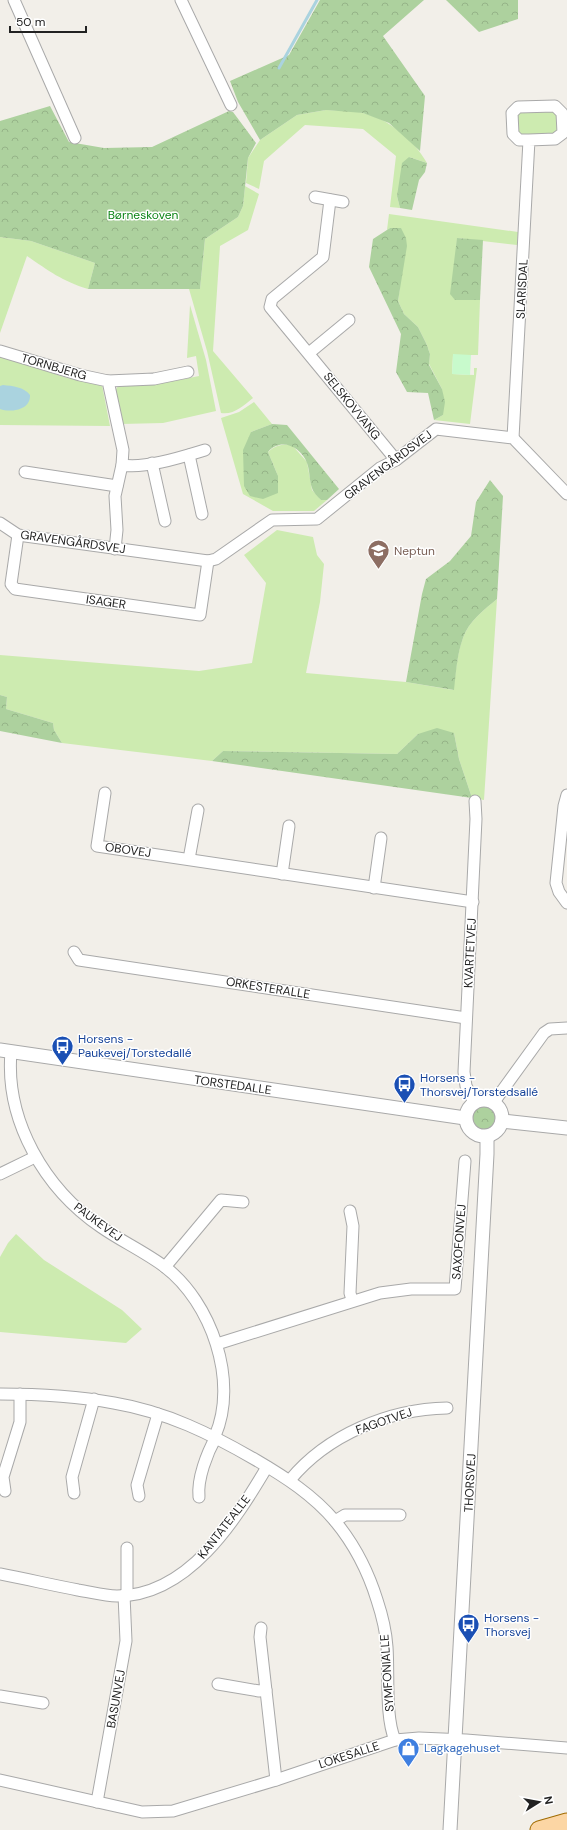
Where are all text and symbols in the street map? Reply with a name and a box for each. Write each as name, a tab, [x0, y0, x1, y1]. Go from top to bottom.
scale bar	[10, 8, 86, 34]
text: 50 m	[16, 14, 45, 30]
park label: Børneskoven	[108, 207, 178, 223]
street label: SLARISDAL	[512, 259, 532, 319]
street label: TORNBJERG	[19, 350, 89, 384]
street label: SELSKOVVANG	[320, 369, 384, 443]
street label: GRAVENGÅRDSVEJ	[341, 427, 435, 503]
street label: GRAVENGÅRDSVEJ	[19, 527, 127, 557]
school or university icon: Neptun	[366, 538, 392, 571]
place label: Neptun	[394, 543, 435, 559]
street label: ISAGER	[85, 591, 127, 613]
street label: OBOVEJ	[104, 839, 152, 861]
street label: KVARTETVEJ	[460, 918, 480, 988]
street label: ORKESTERALLE	[225, 973, 311, 1003]
place label: Horsens - Paukevej/Torstedallé	[78, 1031, 192, 1061]
bus stop icon: Horsens - Paukevej/Torstedallé	[50, 1033, 76, 1066]
place label: Horsens - Thorsvej/Torstedsallé	[420, 1070, 538, 1100]
street label: TORSTEDALLE	[193, 1072, 273, 1098]
bus stop icon: Horsens - Thorsvej/Torstedsallé	[392, 1072, 418, 1105]
street label: PAUKEVEJ	[71, 1199, 125, 1245]
street label: SAXOFONVEJ	[448, 1204, 470, 1280]
street label: FAGOTVEJ	[354, 1404, 414, 1438]
street label: THORSVEJ	[460, 1453, 480, 1513]
street label: KANTATEALLE	[194, 1492, 254, 1562]
place label: Horsens - Thorsvej	[484, 1610, 539, 1640]
bus stop icon: Horsens - Thorsvej	[456, 1612, 482, 1645]
street label: SYMFONIALLE	[376, 1633, 398, 1712]
street label: BASUNVEJ	[103, 1669, 129, 1729]
shop icon: Lagkagehuset	[396, 1735, 422, 1768]
street label: LOKESALLE	[317, 1738, 382, 1772]
place label: Lagkagehuset	[424, 1740, 501, 1756]
north arrow	[519, 1782, 559, 1822]
text: N	[541, 1795, 556, 1805]

